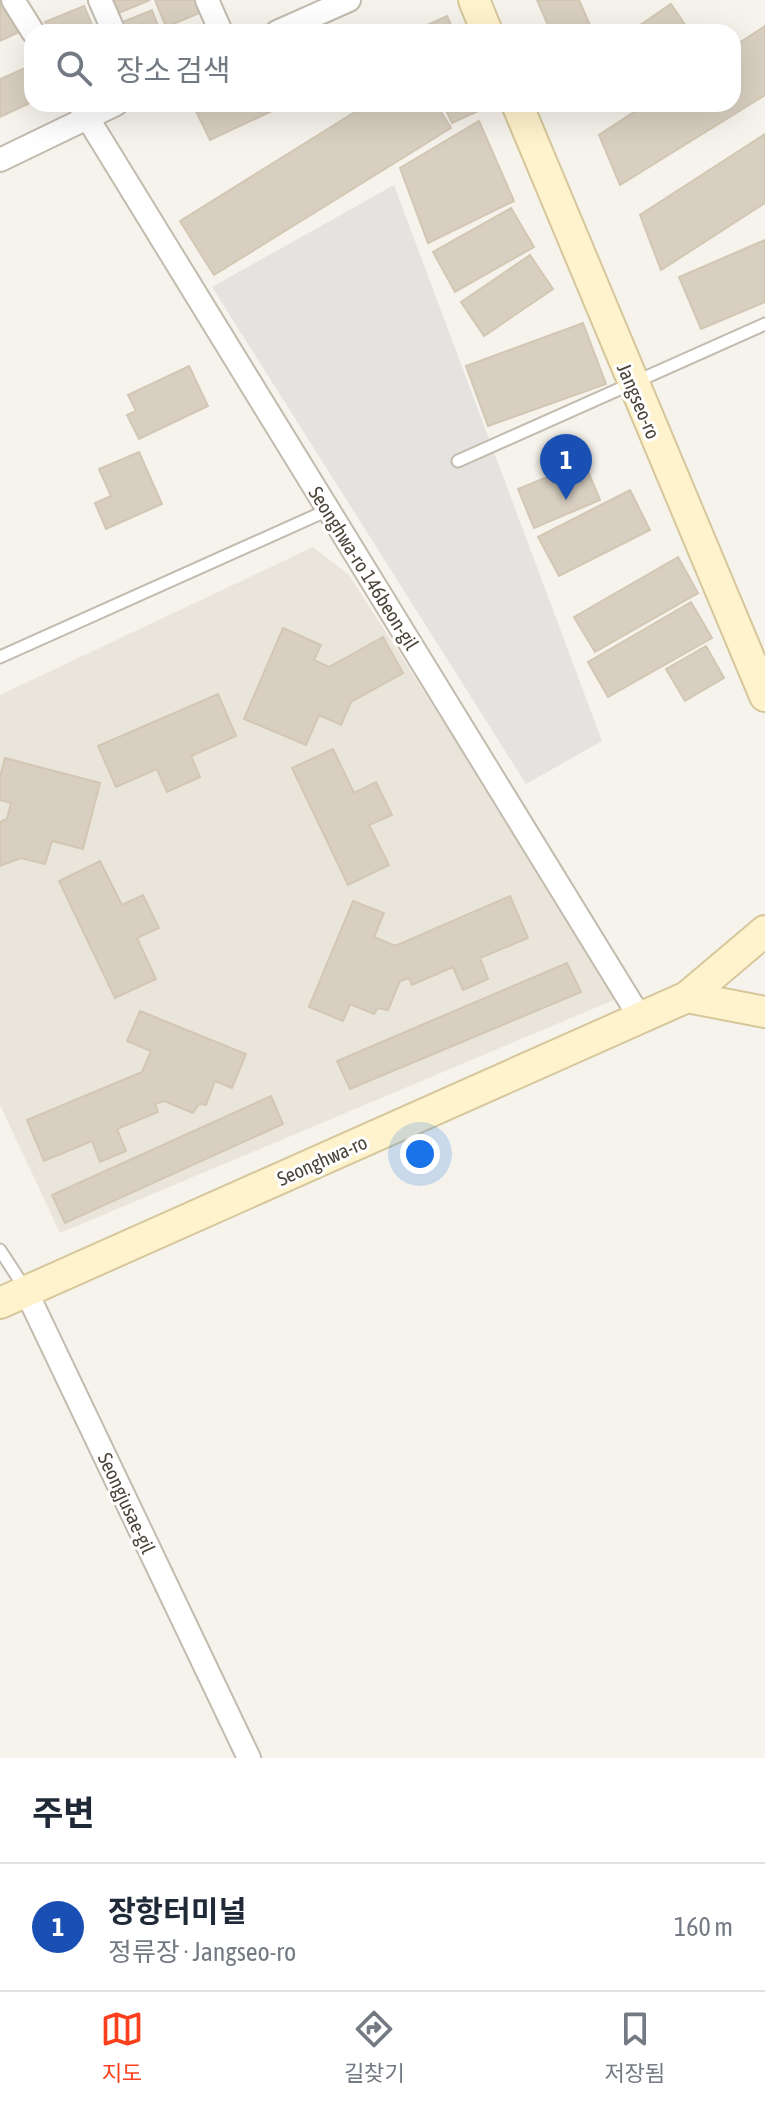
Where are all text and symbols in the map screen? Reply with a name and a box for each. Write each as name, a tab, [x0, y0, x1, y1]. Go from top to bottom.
search box	[24, 24, 741, 112]
icon: search	[52, 46, 96, 90]
text: 장소 검색	[116, 53, 231, 87]
street label: Jangseo-ro	[613, 360, 665, 442]
pin: 1	[540, 434, 592, 500]
street label: Seonghwa-ro 146beon-gil	[304, 482, 424, 654]
street label: Seonghwa-ro	[273, 1130, 371, 1190]
your location	[400, 1134, 440, 1174]
street label: Seongjusae-gil	[94, 1449, 161, 1558]
text: 주변	[32, 1793, 95, 1832]
text: 장항터미널	[108, 1894, 246, 1928]
text: 1	[52, 1912, 64, 1942]
text: 160 m	[674, 1912, 733, 1942]
text: 정류장 · Jangseo-ro	[108, 1937, 296, 1967]
tab: 지도	[100, 2007, 144, 2087]
tab: 길찾기	[344, 2007, 405, 2087]
tab: 저장됨	[604, 2007, 665, 2087]

